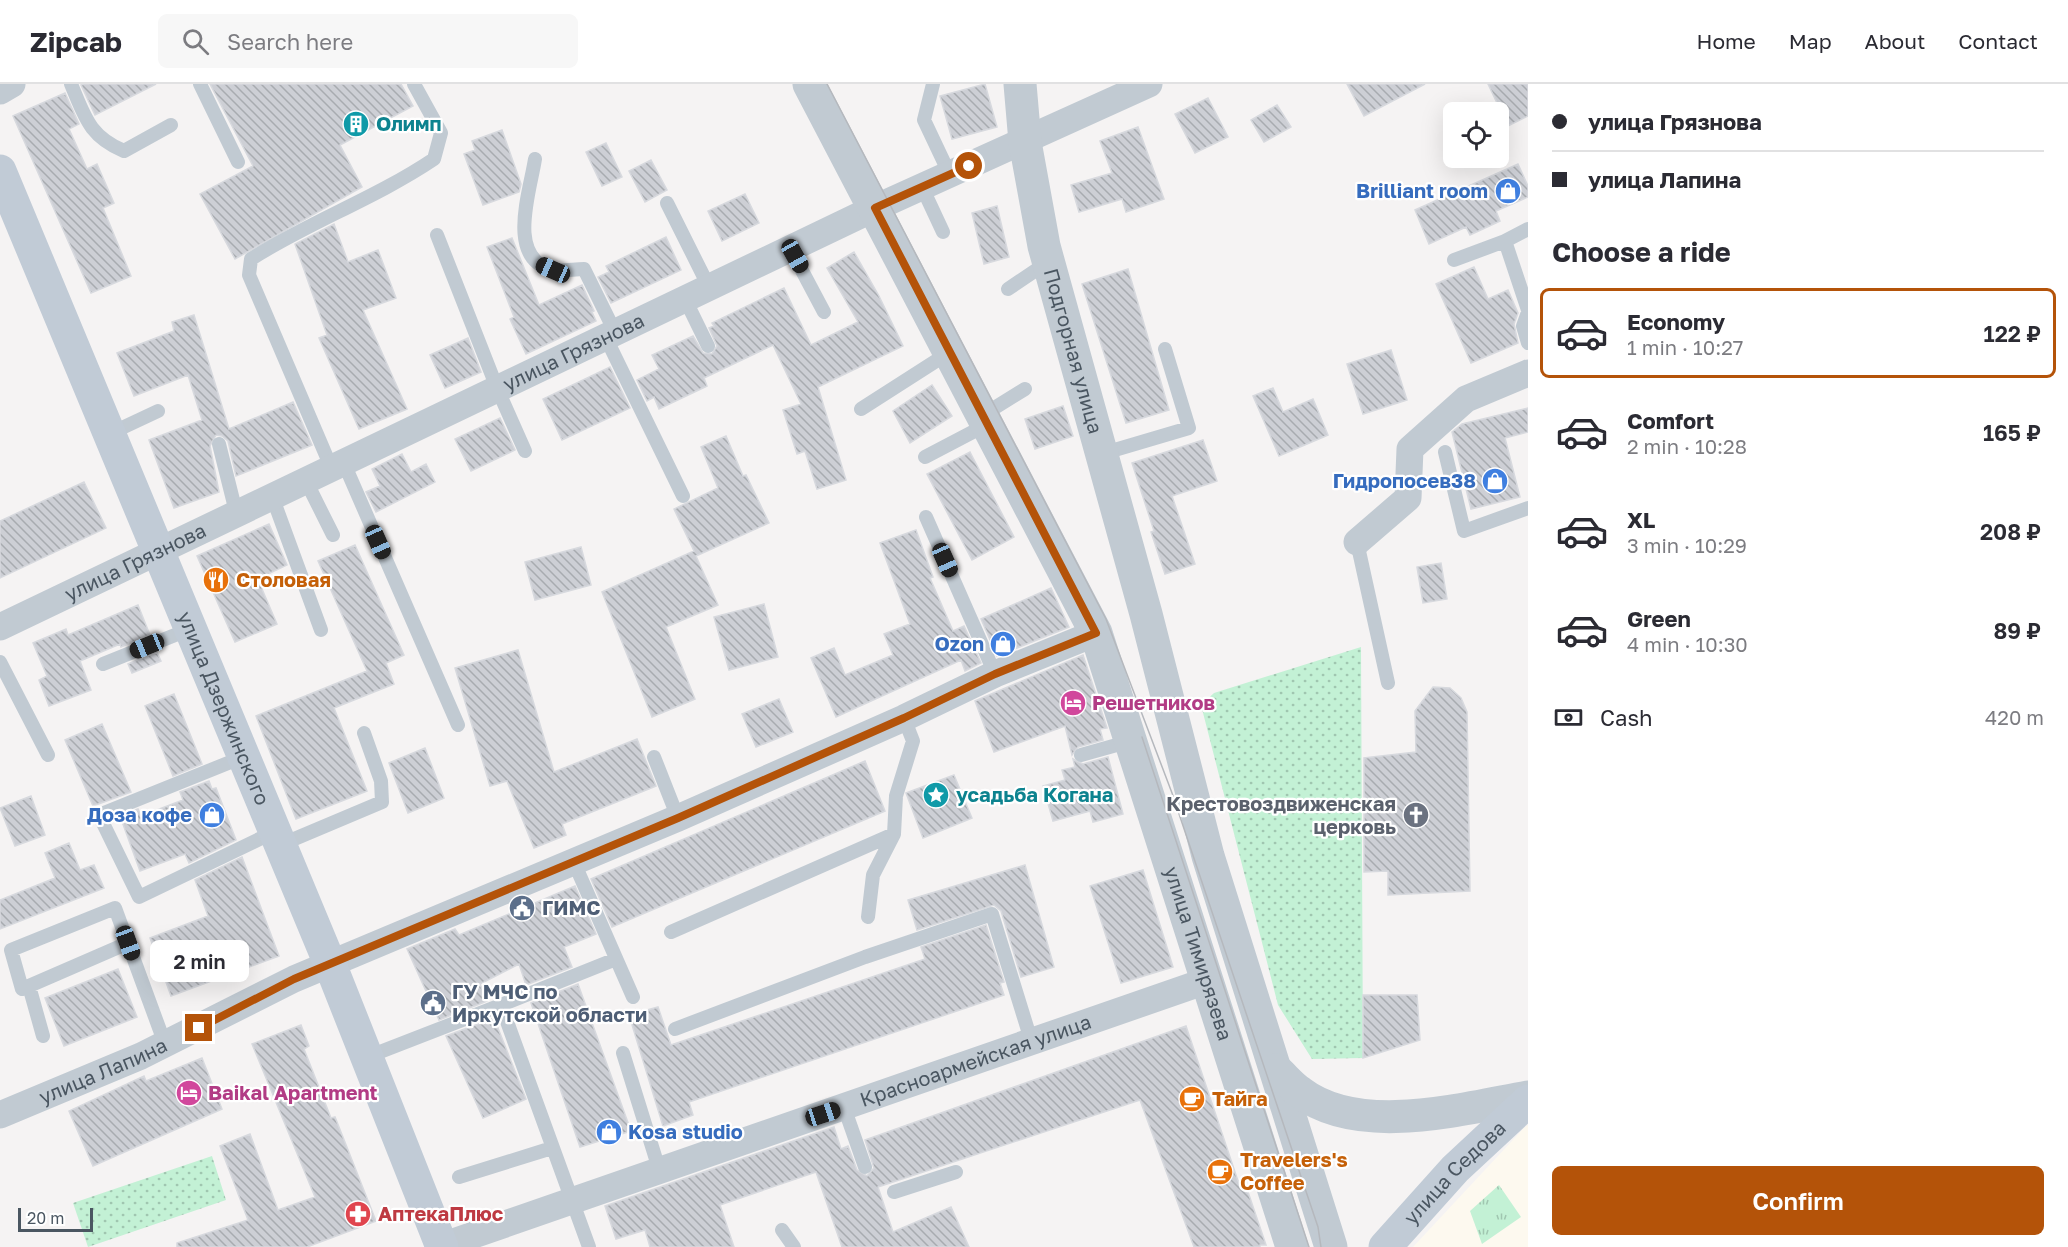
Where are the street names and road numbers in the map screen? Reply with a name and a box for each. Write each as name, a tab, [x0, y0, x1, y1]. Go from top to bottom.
street label: Подгорная улица	[1040, 265, 1108, 436]
street label: улица Грязнова	[499, 307, 648, 395]
street label: улица Грязнова	[60, 517, 209, 605]
street label: улица Дзержинского	[174, 608, 275, 808]
street label: улица Тимирязева	[1160, 863, 1238, 1043]
street label: Красноармейская улица	[857, 1009, 1094, 1111]
street label: улица Лапина	[35, 1032, 171, 1108]
street label: улица Седова	[1398, 1115, 1510, 1229]

